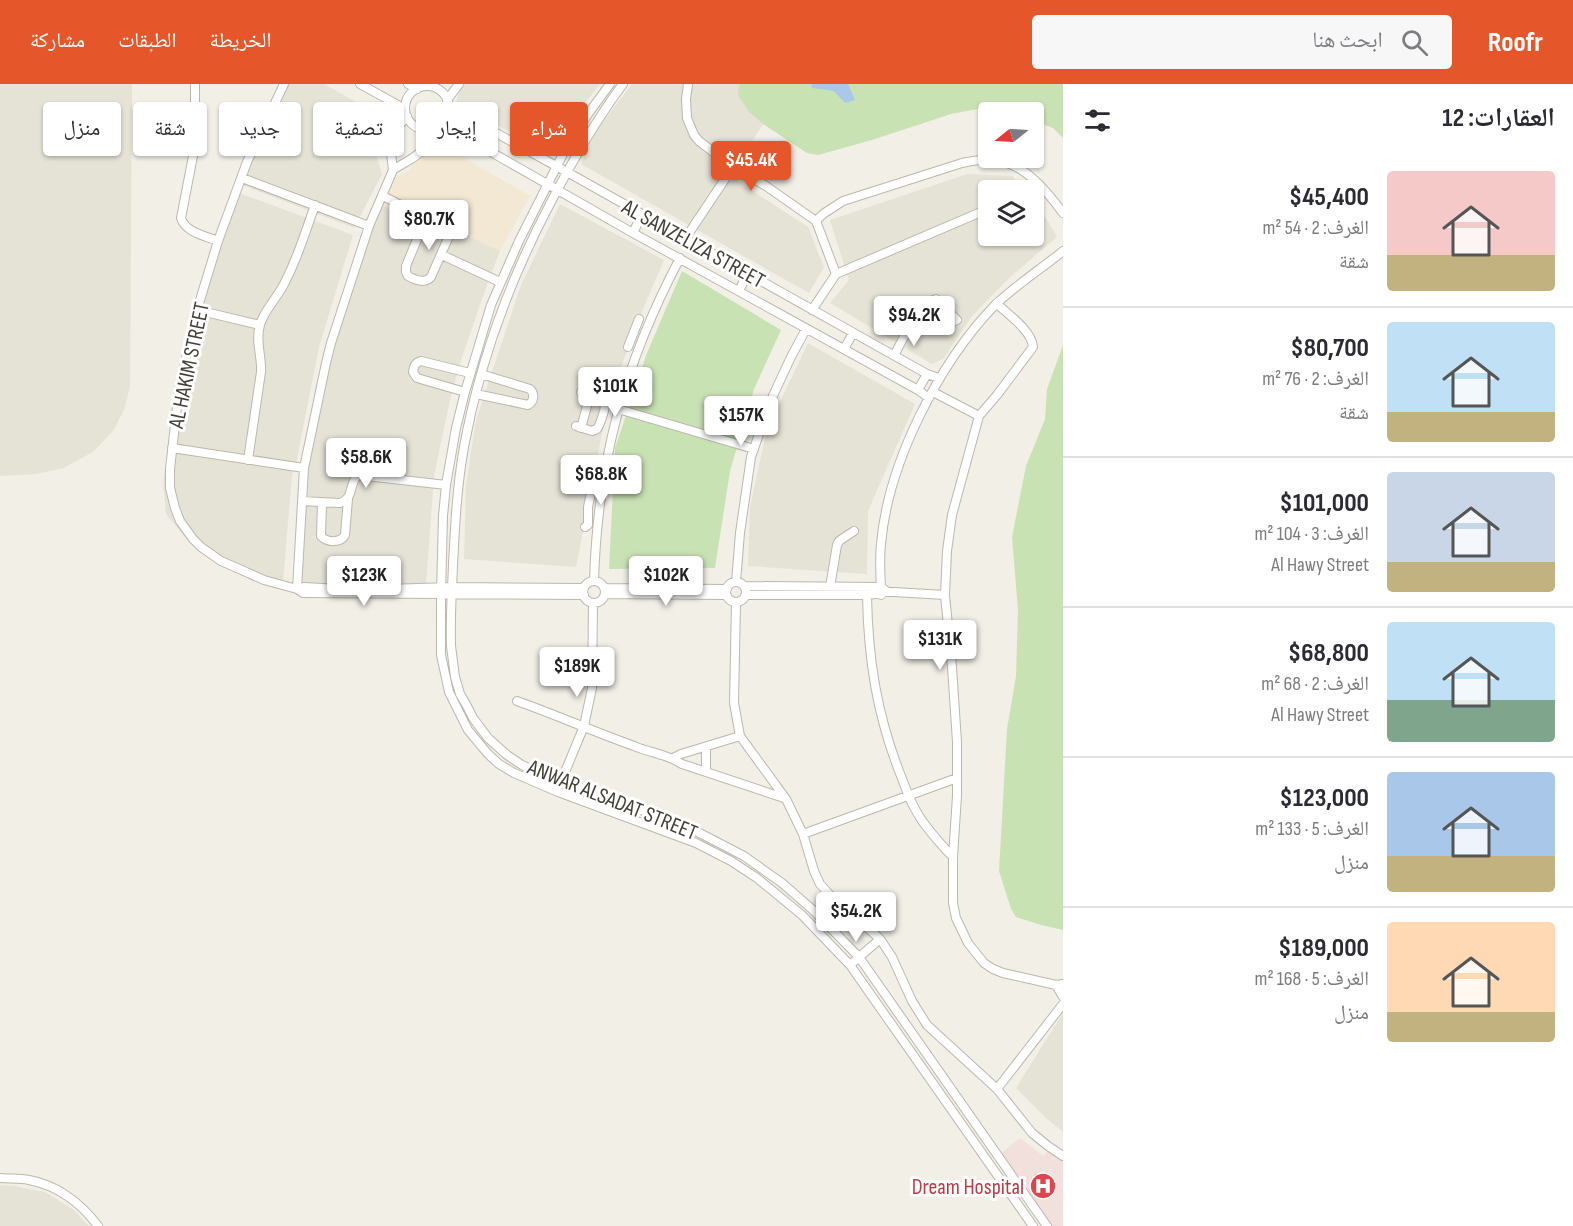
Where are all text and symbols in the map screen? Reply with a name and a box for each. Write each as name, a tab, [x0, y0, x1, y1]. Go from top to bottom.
search box	[1032, 15, 1452, 69]
icon: search	[1398, 26, 1431, 59]
text: Roofr	[1488, 26, 1543, 59]
text: ابحث هنا	[1312, 27, 1383, 54]
text: مشاركة	[30, 28, 85, 53]
text: الطبقات	[118, 28, 177, 53]
text: الخريطة	[210, 28, 271, 53]
chip: منزل	[43, 102, 121, 156]
chip: شقة	[133, 102, 207, 156]
chip: جديد	[219, 102, 301, 156]
chip: تصفية	[313, 102, 404, 156]
chip: إيجار	[416, 102, 498, 156]
chip: شراء	[510, 102, 588, 156]
north arrow	[978, 102, 1044, 168]
map controls	[978, 102, 1044, 246]
text: العقارات: 12	[1442, 103, 1555, 134]
icon: filters	[1081, 104, 1114, 137]
pin: $45.4K	[702, 141, 800, 192]
text: $45.4K	[725, 148, 777, 172]
button: layers	[978, 180, 1044, 246]
text: $45,400	[1289, 182, 1369, 213]
street label: AL SANZELIZA STREET	[616, 193, 770, 295]
icon: home	[1435, 195, 1507, 267]
pin: $80.7K	[380, 200, 478, 251]
text: $80.7K	[403, 207, 455, 231]
text: الغرف: 2 · 54 m²	[1262, 216, 1369, 240]
text: شقة	[1339, 250, 1369, 274]
pin: $94.2K	[865, 296, 963, 347]
street label: AL HAKIM STREET	[163, 300, 216, 432]
text: $94.2K	[888, 303, 940, 327]
text: $80,700	[1290, 333, 1369, 364]
icon: home	[1435, 346, 1507, 418]
pin: $101K	[573, 367, 657, 418]
text: الغرف: 2 · 76 m²	[1262, 367, 1369, 391]
text: $101K	[592, 374, 638, 398]
pin: $157K	[699, 396, 783, 447]
text: شقة	[1339, 401, 1369, 425]
text: $157K	[718, 403, 764, 427]
pin: $58.6K	[317, 438, 415, 489]
text: $58.6K	[340, 445, 392, 469]
pin: $68.8K	[552, 455, 650, 506]
text: $68.8K	[575, 462, 627, 486]
text: $101,000	[1279, 488, 1369, 519]
icon: home	[1435, 496, 1507, 568]
text: الغرف: 3 · 104 m²	[1254, 522, 1369, 546]
text: Al Hawy Street	[1271, 553, 1369, 577]
pin: $123K	[322, 556, 406, 607]
pin: $102K	[624, 556, 708, 607]
text: $123K	[341, 563, 387, 587]
text: $102K	[643, 563, 689, 587]
pin: $131K	[898, 620, 982, 671]
text: $131K	[918, 627, 962, 651]
text: $68,800	[1288, 638, 1369, 669]
icon: home	[1435, 646, 1507, 718]
pin: $189K	[535, 647, 619, 698]
text: $189K	[554, 654, 600, 678]
text: الغرف: 2 · 68 m²	[1261, 672, 1369, 696]
text: Al Hawy Street	[1271, 703, 1369, 727]
street label: ANWAR ALSADAT STREET	[523, 754, 701, 847]
text: $123,000	[1279, 783, 1369, 814]
icon: home	[1435, 796, 1507, 868]
text: الغرف: 5 · 133 m²	[1255, 817, 1369, 841]
text: منزل	[1334, 851, 1369, 875]
pin: $54.2K	[807, 892, 905, 943]
text: $54.2K	[830, 899, 882, 923]
text: $189,000	[1278, 933, 1369, 964]
icon: home	[1435, 946, 1507, 1018]
text: الغرف: 5 · 168 m²	[1255, 967, 1369, 991]
text: منزل	[1334, 1001, 1369, 1025]
hospital icon: Dream Hospital	[1028, 1171, 1058, 1201]
place label: Dream Hospital	[912, 1174, 1024, 1201]

